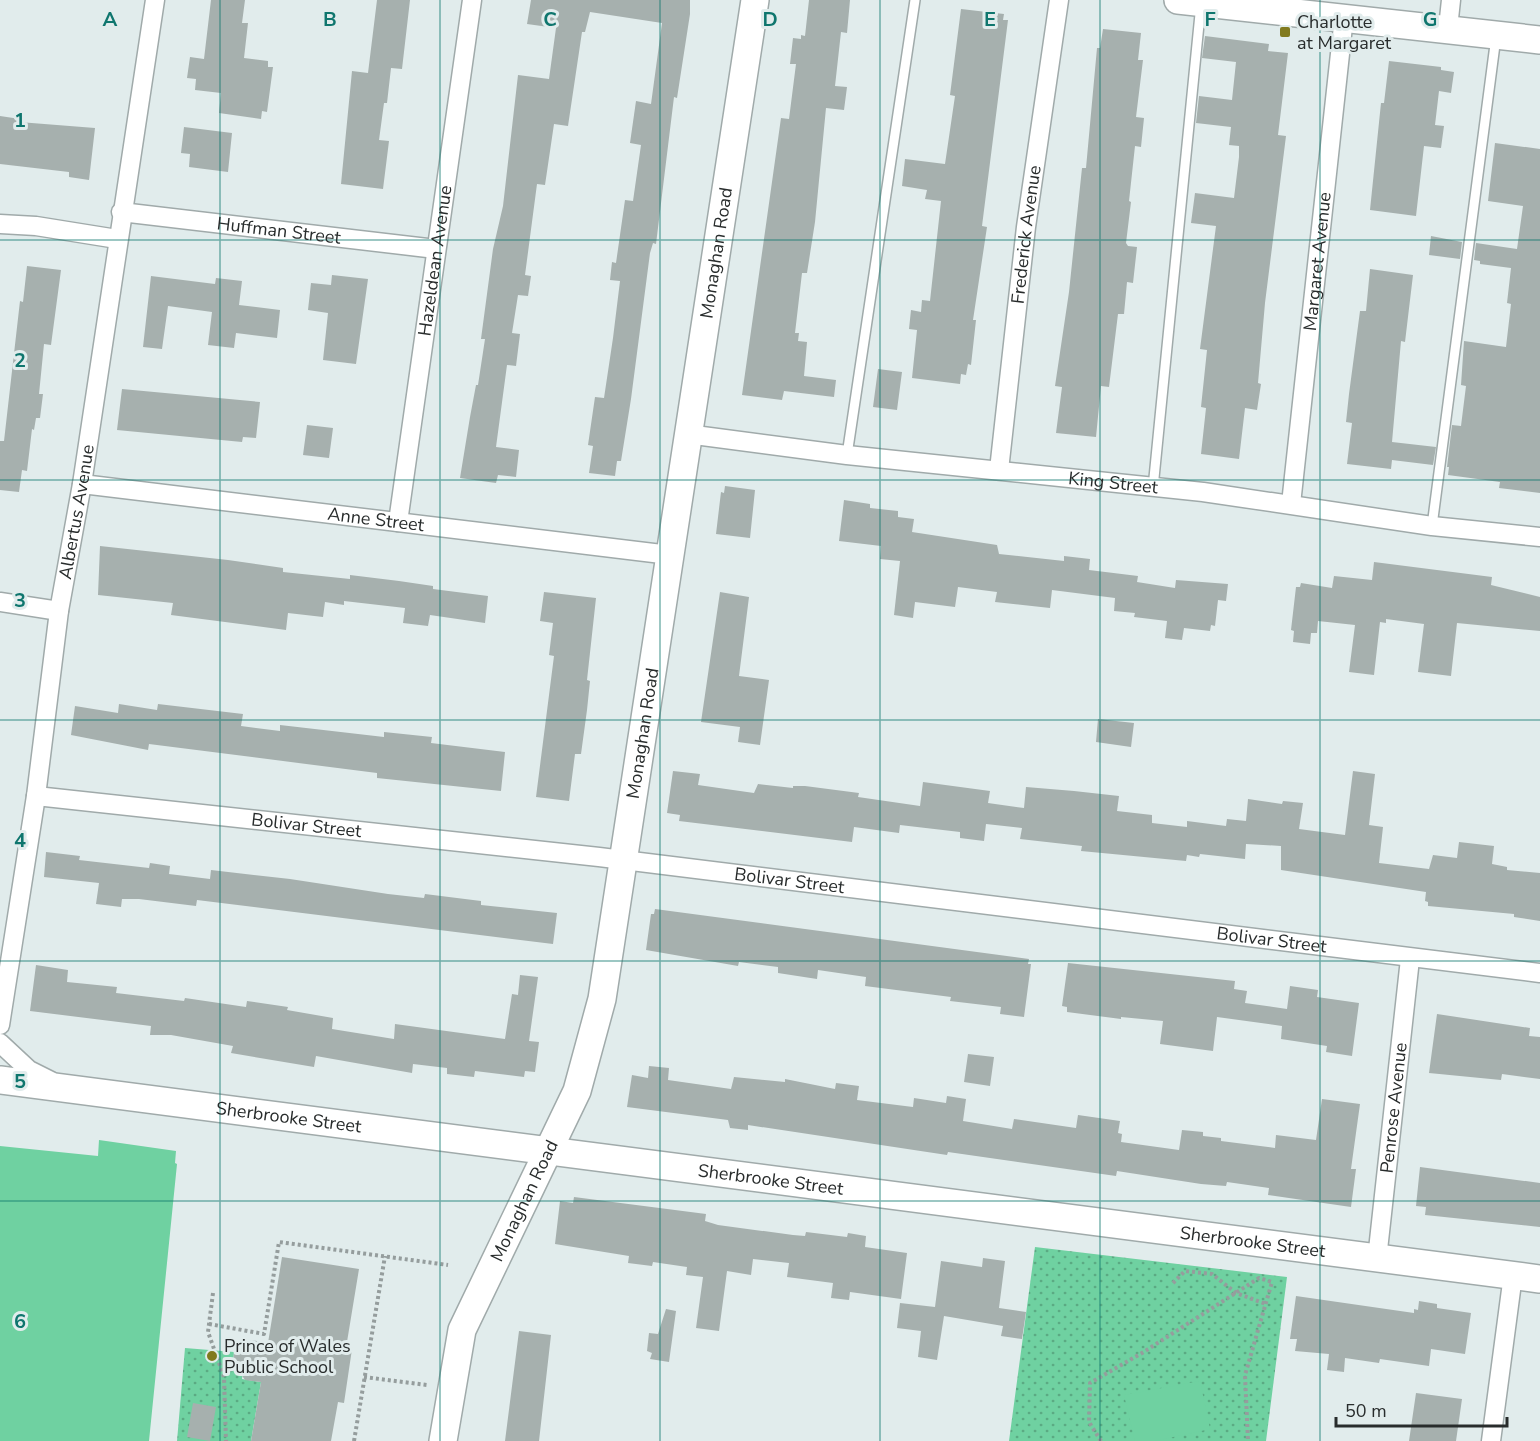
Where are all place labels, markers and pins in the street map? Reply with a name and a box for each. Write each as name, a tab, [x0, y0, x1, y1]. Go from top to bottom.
place label: Charlotte at Margaret	[1297, 10, 1392, 55]
marker: Charlotte at Margaret	[1278, 25, 1292, 39]
place label: Prince of Wales Public School	[224, 1334, 351, 1379]
marker: Prince of Wales Public School	[205, 1349, 219, 1363]

